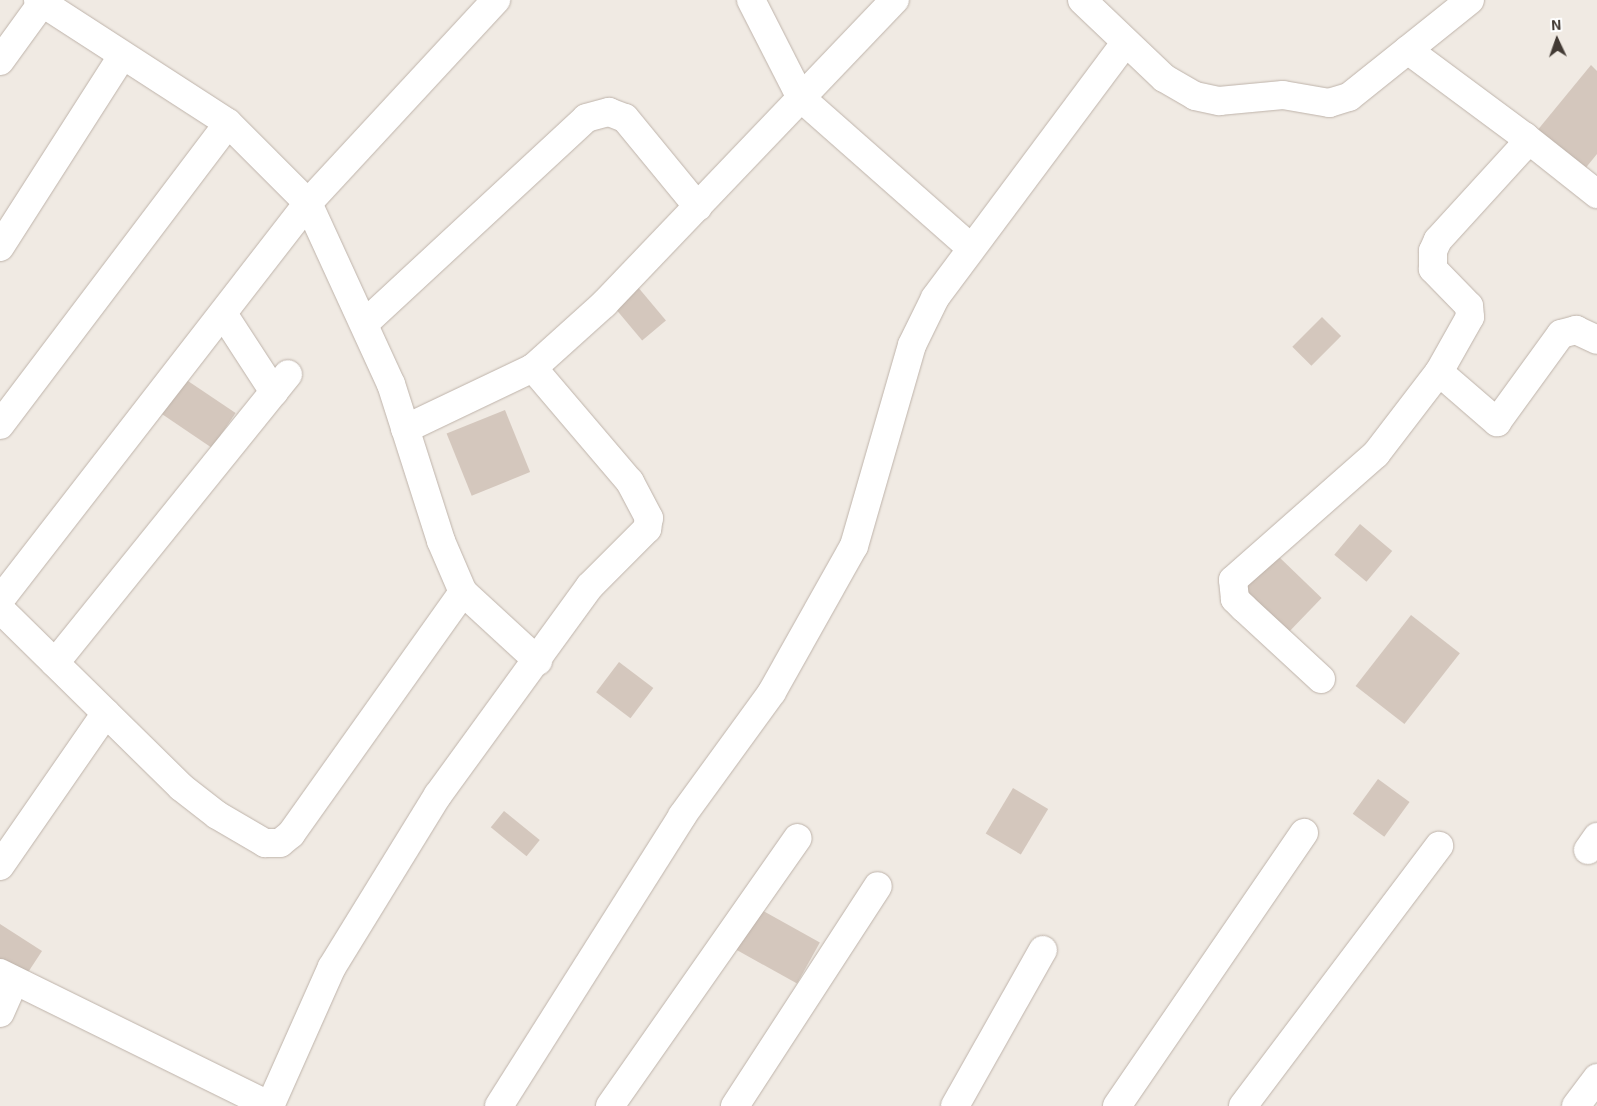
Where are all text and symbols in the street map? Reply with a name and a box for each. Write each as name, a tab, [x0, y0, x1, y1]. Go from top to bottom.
north arrow	[1532, 15, 1582, 65]
text: N	[1551, 16, 1562, 33]

